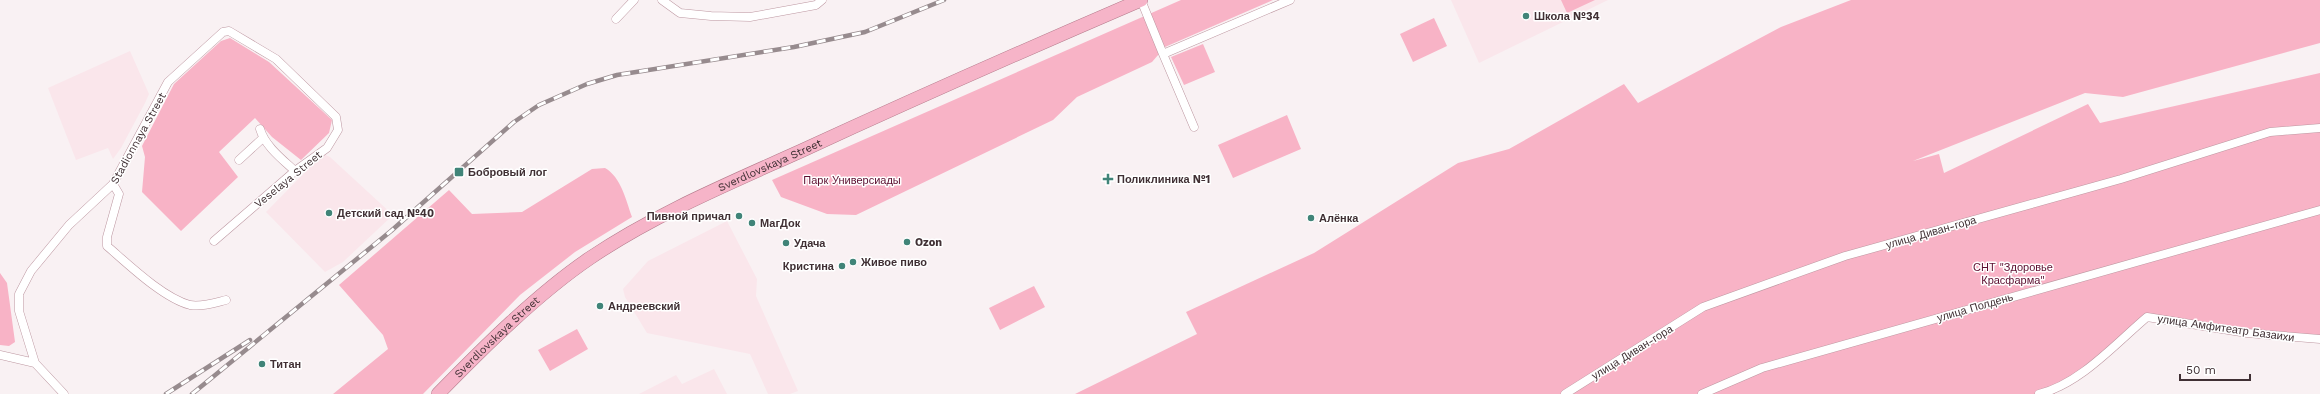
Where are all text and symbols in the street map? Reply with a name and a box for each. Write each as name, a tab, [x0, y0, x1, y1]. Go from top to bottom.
place label: Школа №34	[1534, 10, 1600, 23]
marker: Школа №34	[1521, 11, 1531, 21]
street label: Stadionnaya Street	[108, 90, 169, 186]
street label: Sverdlovskaya Street	[716, 136, 824, 194]
street label: Veselaya Street	[252, 148, 325, 210]
marker: Бобровый лог	[453, 166, 465, 178]
place label: Бобровый лог	[468, 166, 547, 179]
marker: Поликлиника №1	[1102, 173, 1114, 185]
place label: Поликлиника №1	[1117, 173, 1210, 186]
park label: Парк Универсиады	[803, 174, 901, 187]
place label: Детский сад №40	[337, 207, 434, 220]
marker: Детский сад №40	[324, 208, 334, 218]
place label: Пивной причал	[647, 210, 731, 223]
marker: Пивной причал	[734, 211, 744, 221]
place label: Алёнка	[1319, 212, 1359, 225]
marker: Алёнка	[1306, 213, 1316, 223]
street label: улица Диван-гора	[1885, 213, 1979, 252]
place label: МагДок	[760, 217, 801, 230]
marker: МагДок	[747, 218, 757, 228]
place label: Ozon	[915, 236, 942, 249]
place label: Удача	[794, 237, 826, 250]
marker: Ozon	[902, 237, 912, 247]
marker: Удача	[781, 238, 791, 248]
place label: Живое пиво	[860, 256, 927, 269]
marker: Живое пиво	[848, 257, 858, 267]
place label: Кристина	[783, 260, 835, 273]
marker: Кристина	[837, 261, 847, 271]
park label: СНТ "Здоровье Красфарма"	[1973, 261, 2053, 287]
street label: улица Полдень	[1936, 290, 2015, 325]
street label: Sverdlovskaya Street	[452, 294, 543, 380]
place label: Андреевский	[608, 300, 680, 313]
marker: Андреевский	[595, 301, 605, 311]
street label: улица Амфитеатр Базаихи	[2157, 312, 2295, 345]
street label: улица Диван-гора	[1589, 322, 1676, 383]
scale bar	[2180, 356, 2250, 382]
place label: Титан	[270, 358, 301, 371]
marker: Титан	[257, 359, 267, 369]
text: 50 m	[2186, 363, 2216, 377]

